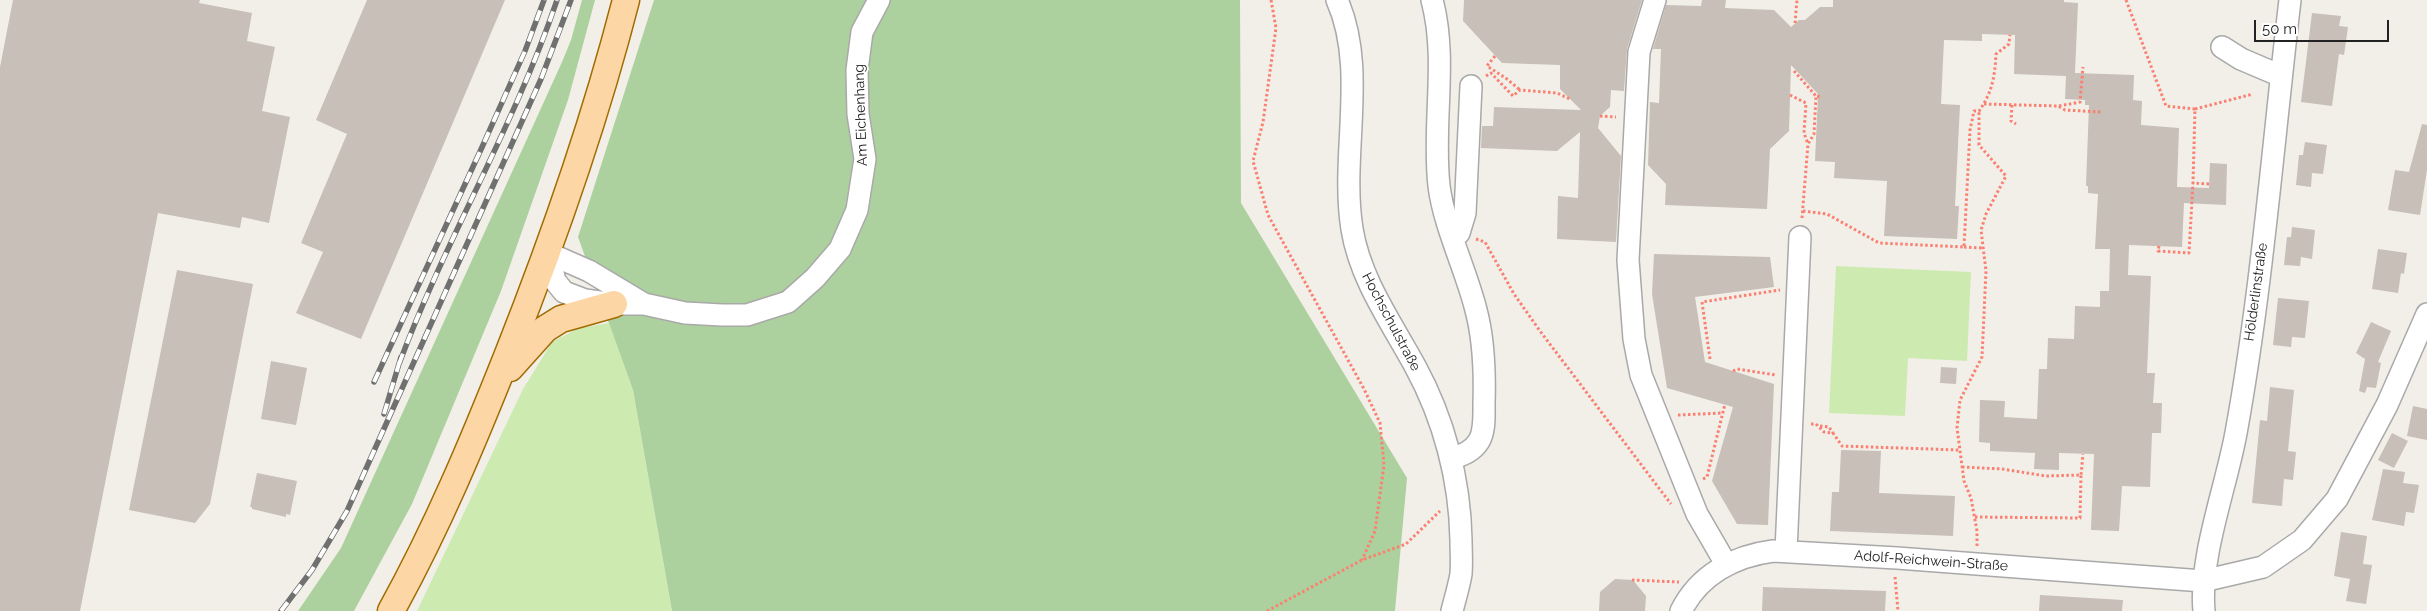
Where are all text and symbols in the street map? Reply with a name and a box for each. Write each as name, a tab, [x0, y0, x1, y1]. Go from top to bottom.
scale bar	[2257, 10, 2392, 42]
text: 50 m	[2262, 20, 2297, 38]
street label: Am Eichenhang	[851, 64, 871, 166]
street label: Hölderlinstraße	[2241, 242, 2271, 342]
street label: Hochschulstraße	[1358, 270, 1424, 374]
street label: Adolf-Reichwein-Straße	[1854, 547, 2008, 575]

